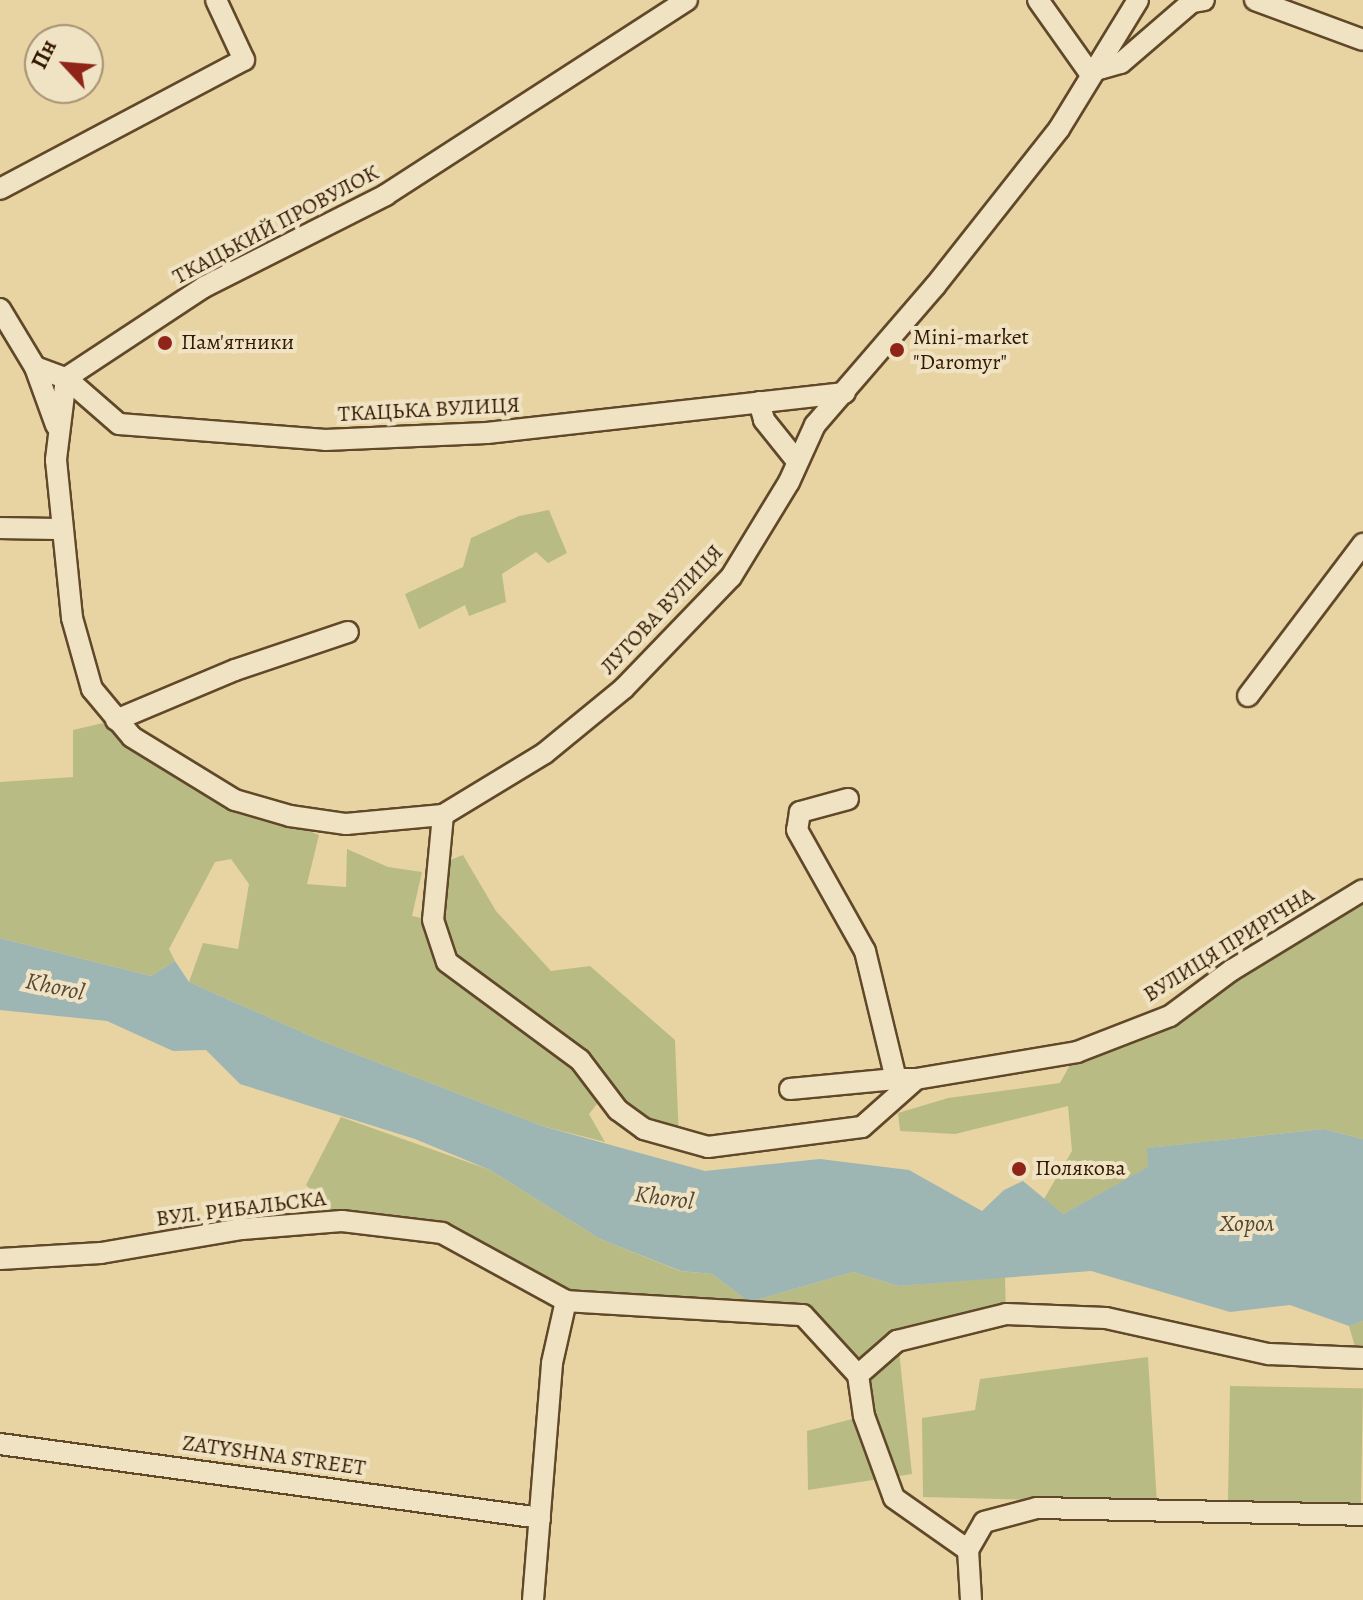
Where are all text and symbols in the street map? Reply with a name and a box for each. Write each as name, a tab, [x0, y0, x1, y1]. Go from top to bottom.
north arrow	[24, 24, 104, 104]
text: Пн	[24, 35, 64, 74]
street label: ТКАЦЬКИЙ ПРОВУЛОК	[169, 160, 383, 290]
place label: Mini-market "Daromyr"	[913, 324, 1029, 376]
place label: Пам'ятники	[181, 330, 294, 356]
marker: Пам'ятники	[156, 334, 174, 352]
marker: Mini-market "Daromyr"	[888, 341, 906, 359]
street label: ТКАЦЬКА ВУЛИЦЯ	[337, 392, 521, 428]
street label: ЛУГОВА ВУЛИЦЯ	[595, 540, 729, 680]
street label: ВУЛИЦЯ ПРИРІЧНА	[1139, 882, 1319, 1008]
water label: Khorol	[23, 967, 87, 1007]
place label: Полякова	[1035, 1156, 1126, 1182]
marker: Полякова	[1010, 1160, 1028, 1178]
water label: Khorol	[632, 1180, 696, 1216]
street label: ВУЛ. РИБАЛЬСКА	[154, 1185, 328, 1233]
water label: Хорол	[1220, 1210, 1274, 1238]
street label: ZATYSHNA STREET	[181, 1430, 367, 1482]

